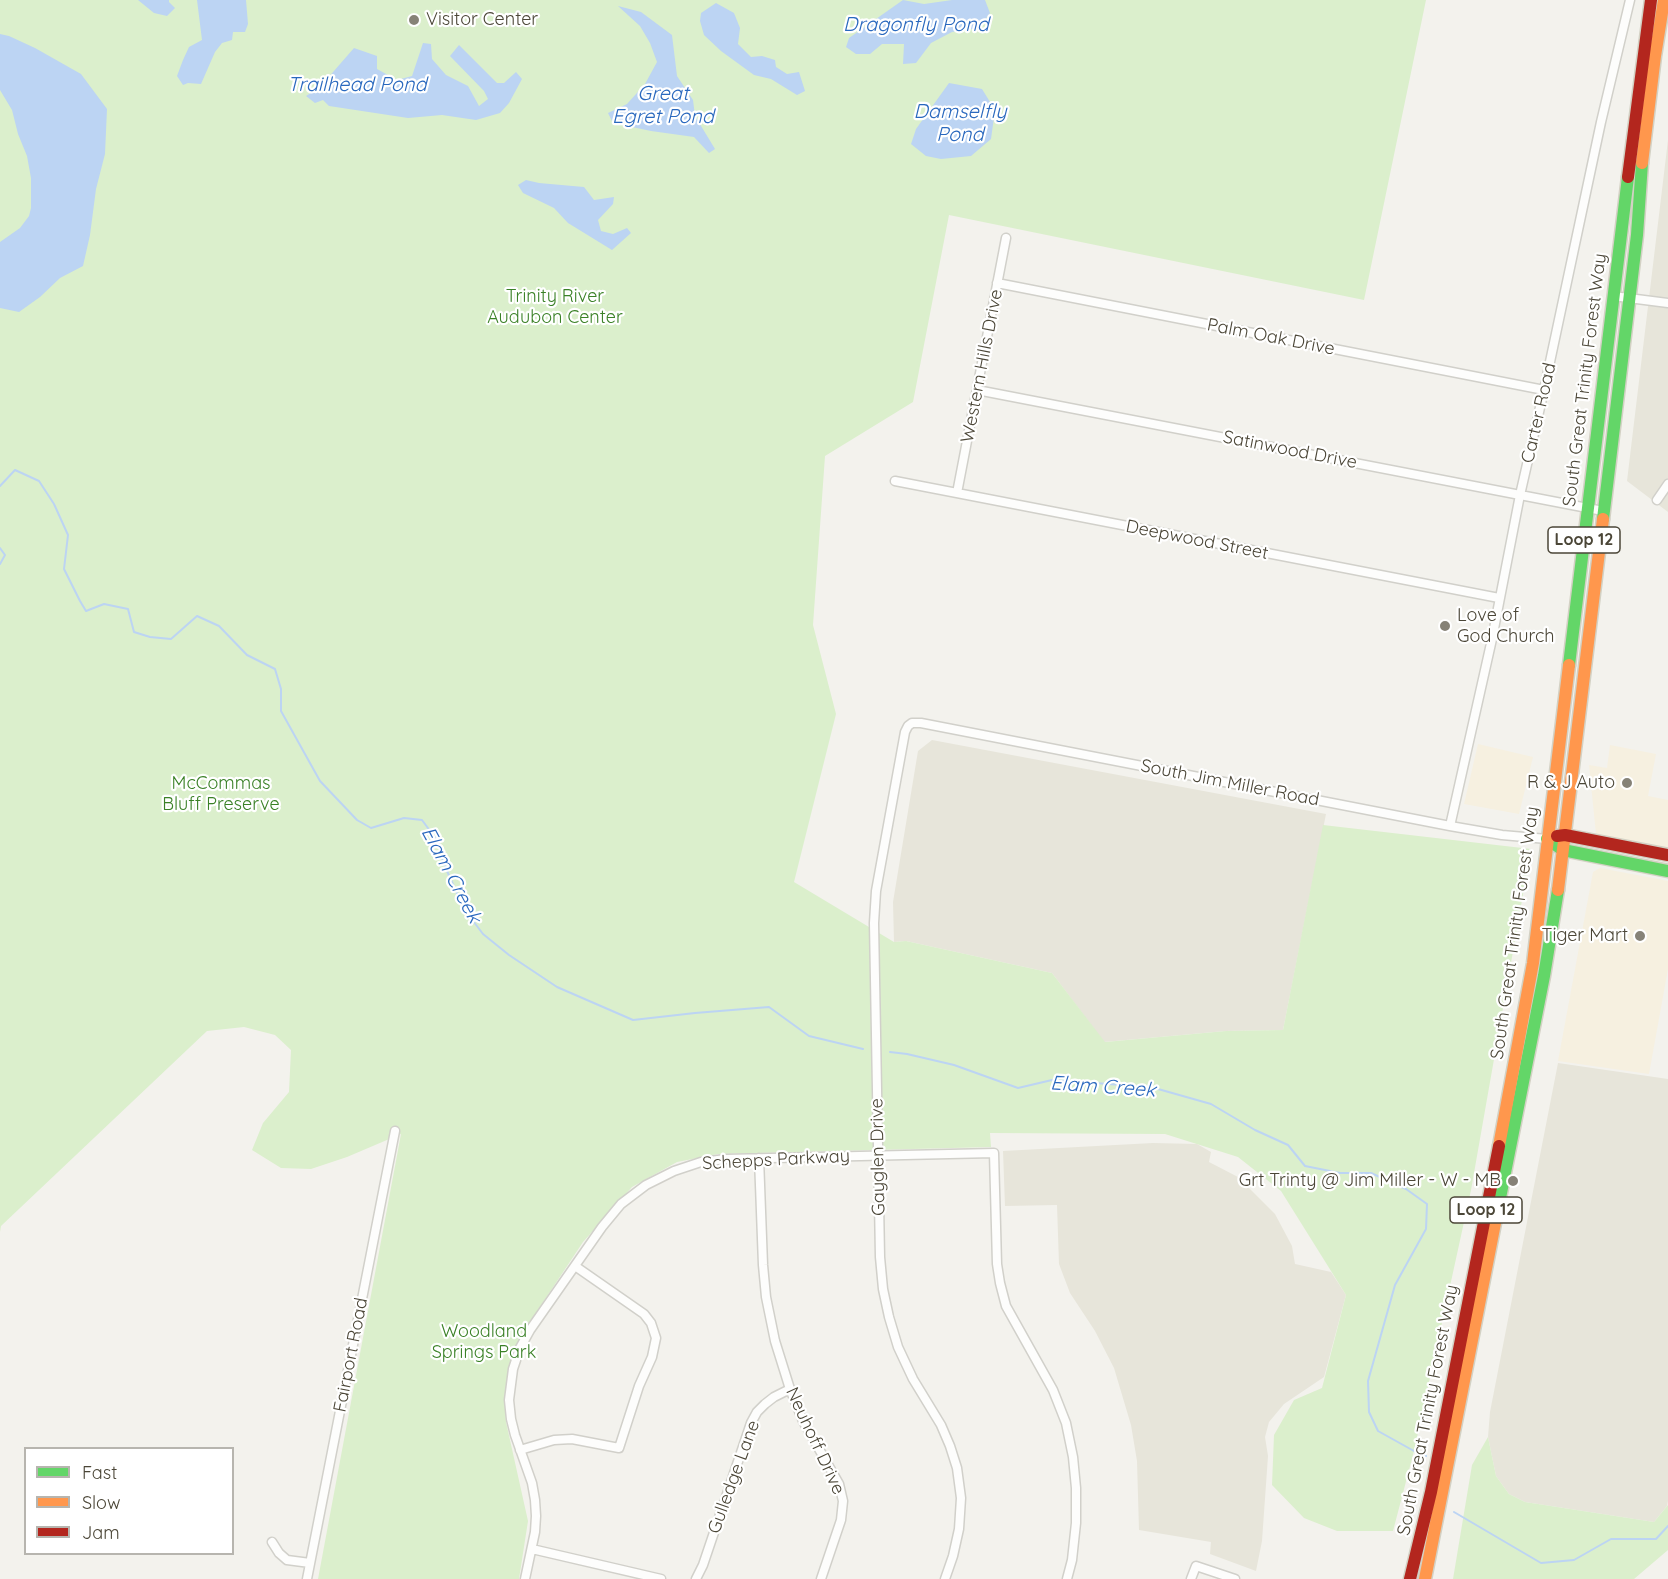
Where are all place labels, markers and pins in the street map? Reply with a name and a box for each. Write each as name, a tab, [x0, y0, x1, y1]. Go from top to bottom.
place label: Visitor Center	[426, 9, 538, 31]
marker: Visitor Center	[407, 13, 421, 27]
place label: Love of God Church	[1457, 605, 1555, 648]
marker: Love of God Church	[1438, 619, 1452, 633]
place label: R & J Auto	[1527, 772, 1615, 794]
marker: R & J Auto	[1620, 776, 1634, 790]
place label: Tiger Mart	[1542, 925, 1628, 947]
marker: Tiger Mart	[1633, 929, 1647, 943]
place label: Grt Trinty @ Jim Miller - W - MB	[1239, 1170, 1501, 1192]
marker: Grt Trinty @ Jim Miller - W - MB	[1506, 1174, 1520, 1188]

